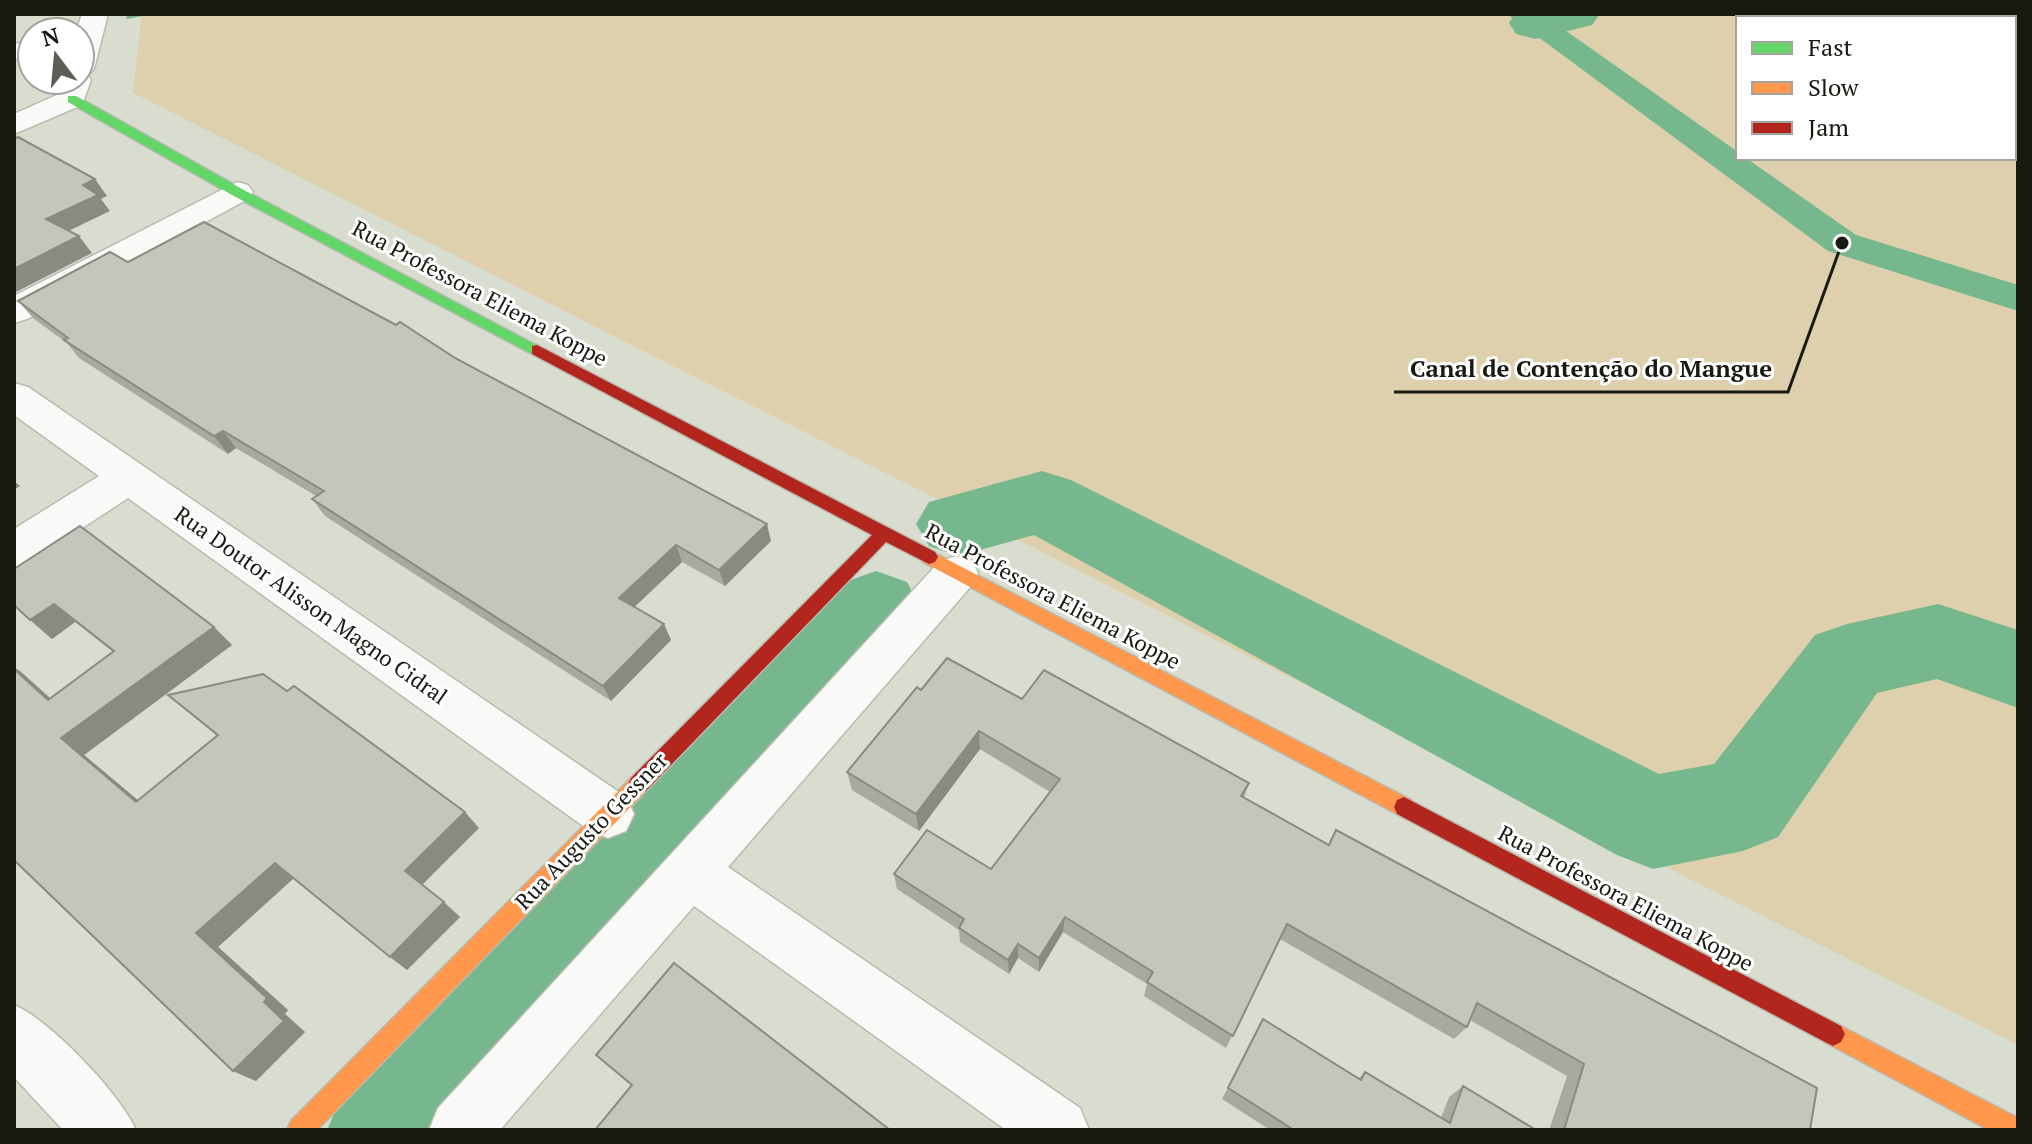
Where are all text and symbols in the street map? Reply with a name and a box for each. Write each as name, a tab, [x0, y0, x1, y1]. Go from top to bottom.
north arrow	[16, 16, 96, 96]
legend	[1736, 16, 2016, 160]
text: N	[38, 20, 63, 53]
text: Fast	[1808, 31, 1853, 63]
text: Slow	[1808, 71, 1859, 103]
text: Jam	[1808, 111, 1849, 143]
street label: Rua Professora Eliema Koppe	[348, 213, 613, 372]
callout: Canal de Contenção do Mangue	[1394, 344, 1788, 392]
text: Canal de Contenção do Mangue	[1410, 352, 1772, 384]
street label: Rua Doutor Alisson Magno Cidral	[169, 499, 453, 710]
street label: Rua Professora Eliema Koppe	[921, 516, 1186, 675]
street label: Rua Augusto Gessner	[508, 746, 674, 915]
street label: Rua Professora Eliema Koppe	[1494, 818, 1759, 977]

